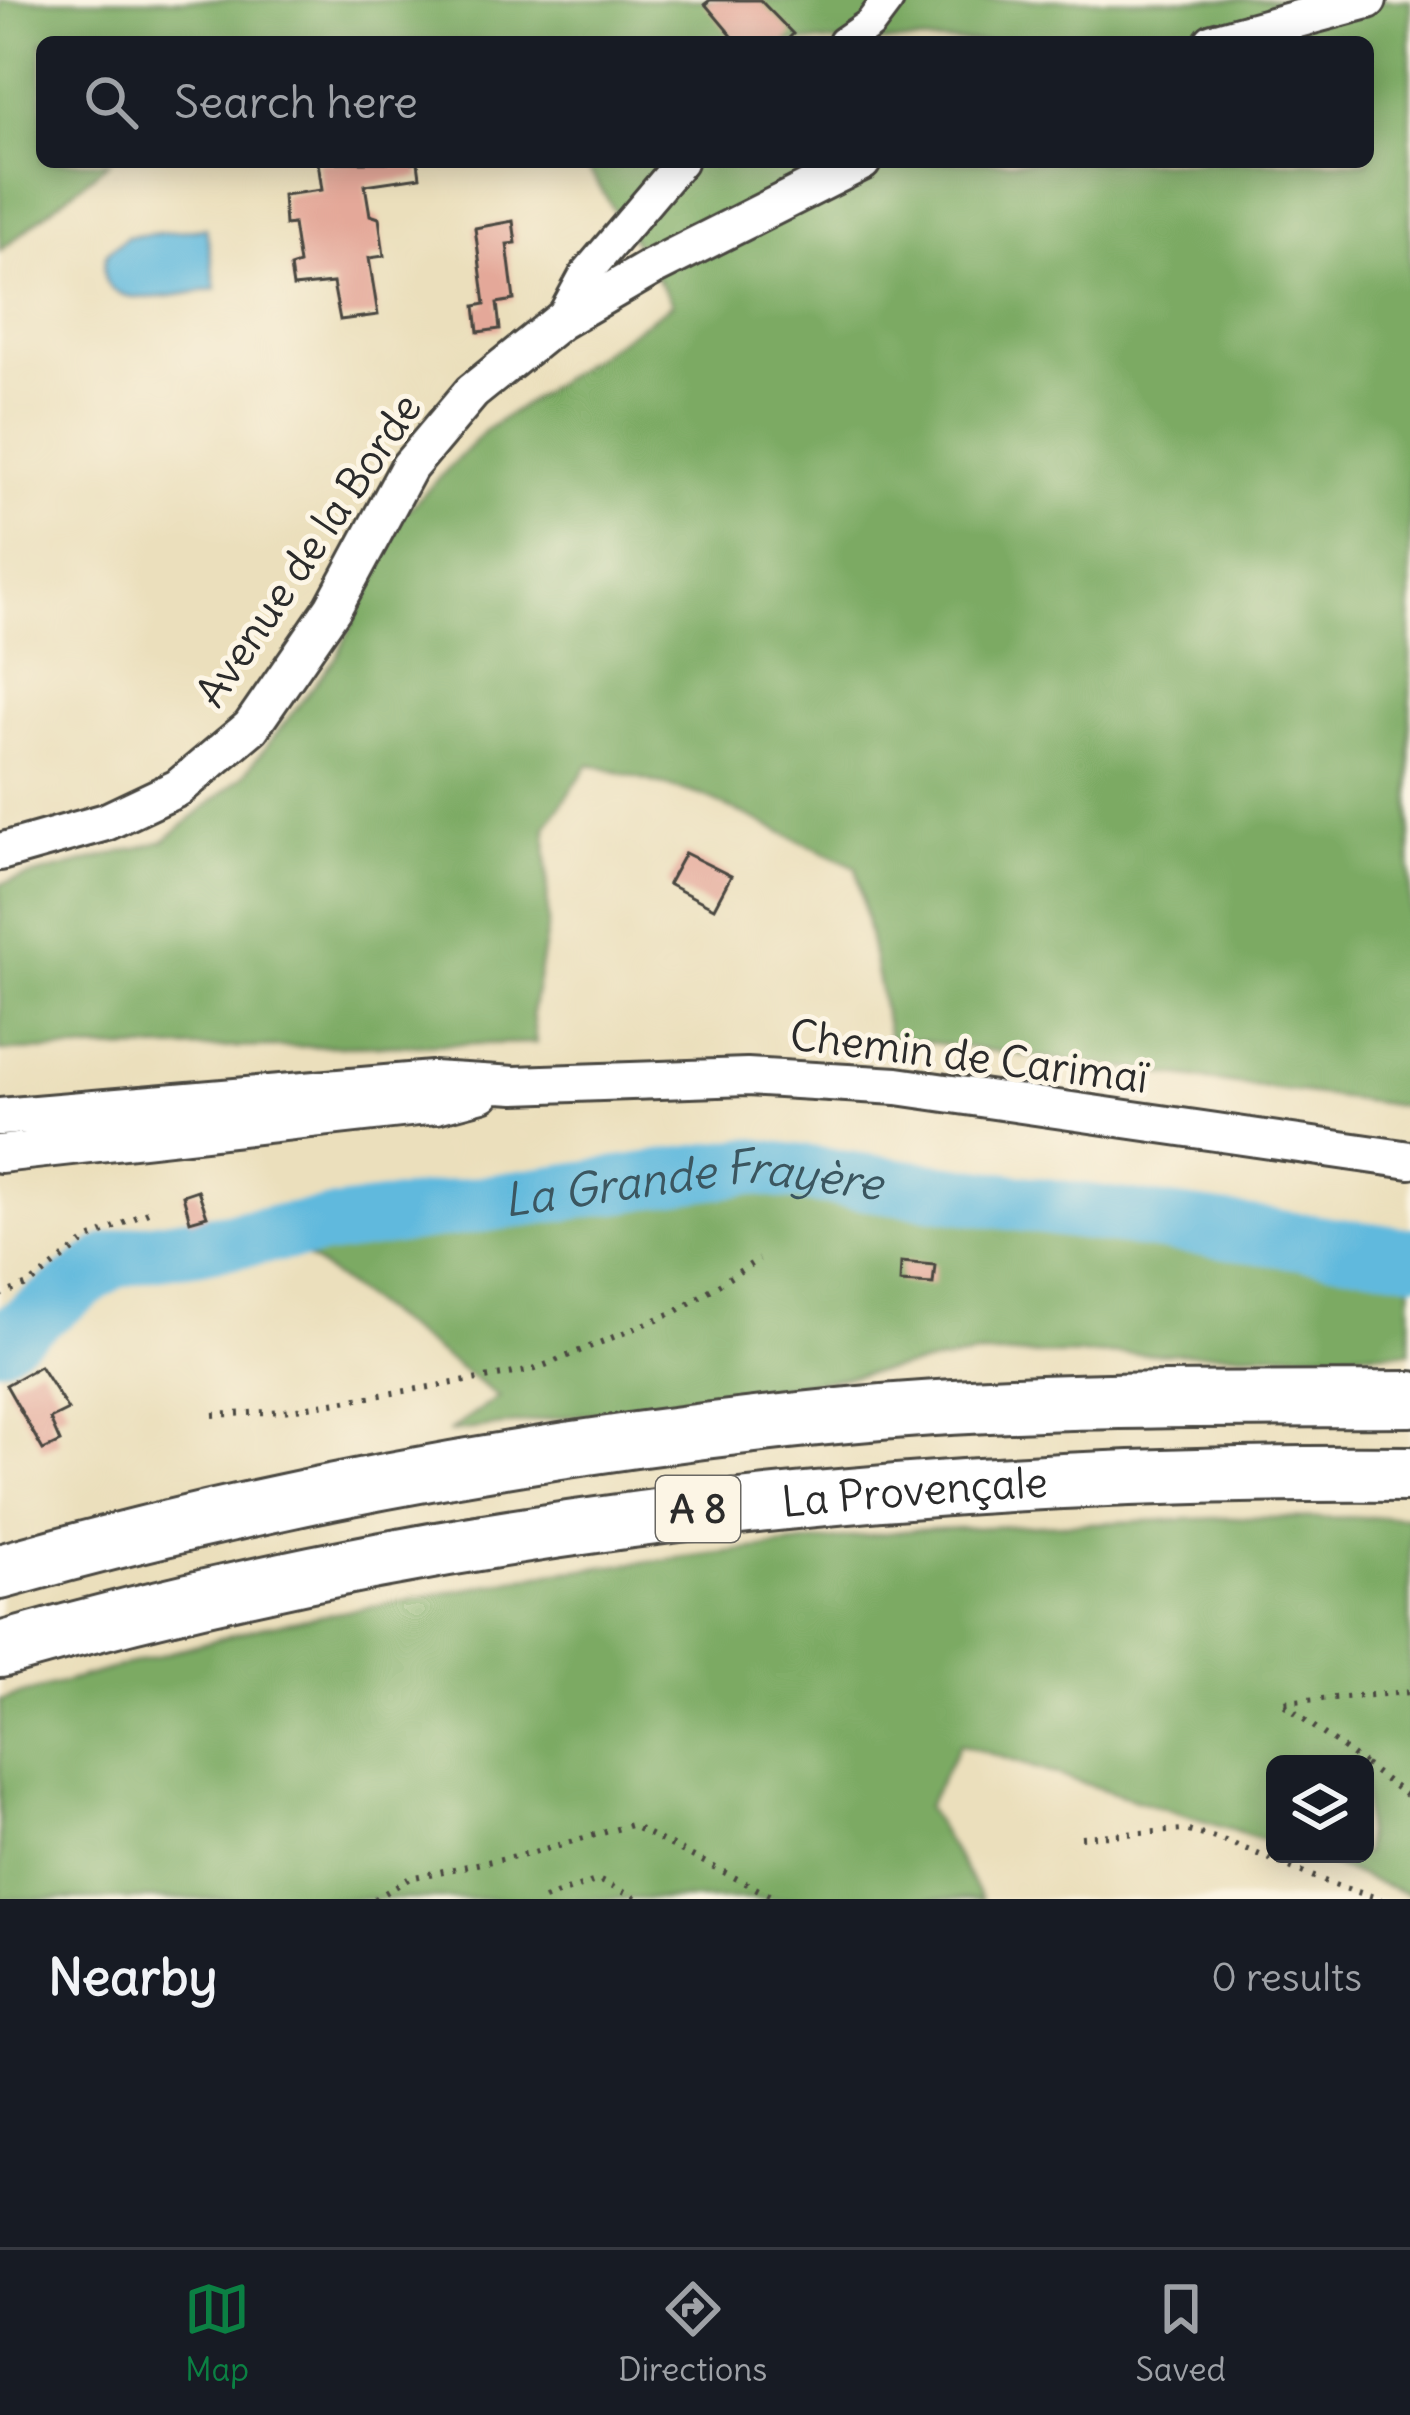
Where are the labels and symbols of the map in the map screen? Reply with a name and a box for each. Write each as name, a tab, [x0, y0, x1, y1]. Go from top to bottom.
street label: Avenue de la Borde	[184, 384, 432, 716]
street label: Chemin de Carimaï	[787, 1008, 1152, 1104]
water label: La Grande Frayère	[500, 1137, 889, 1229]
street label: La Provençale	[779, 1456, 1049, 1528]
road number: A 8	[656, 1476, 740, 1542]

